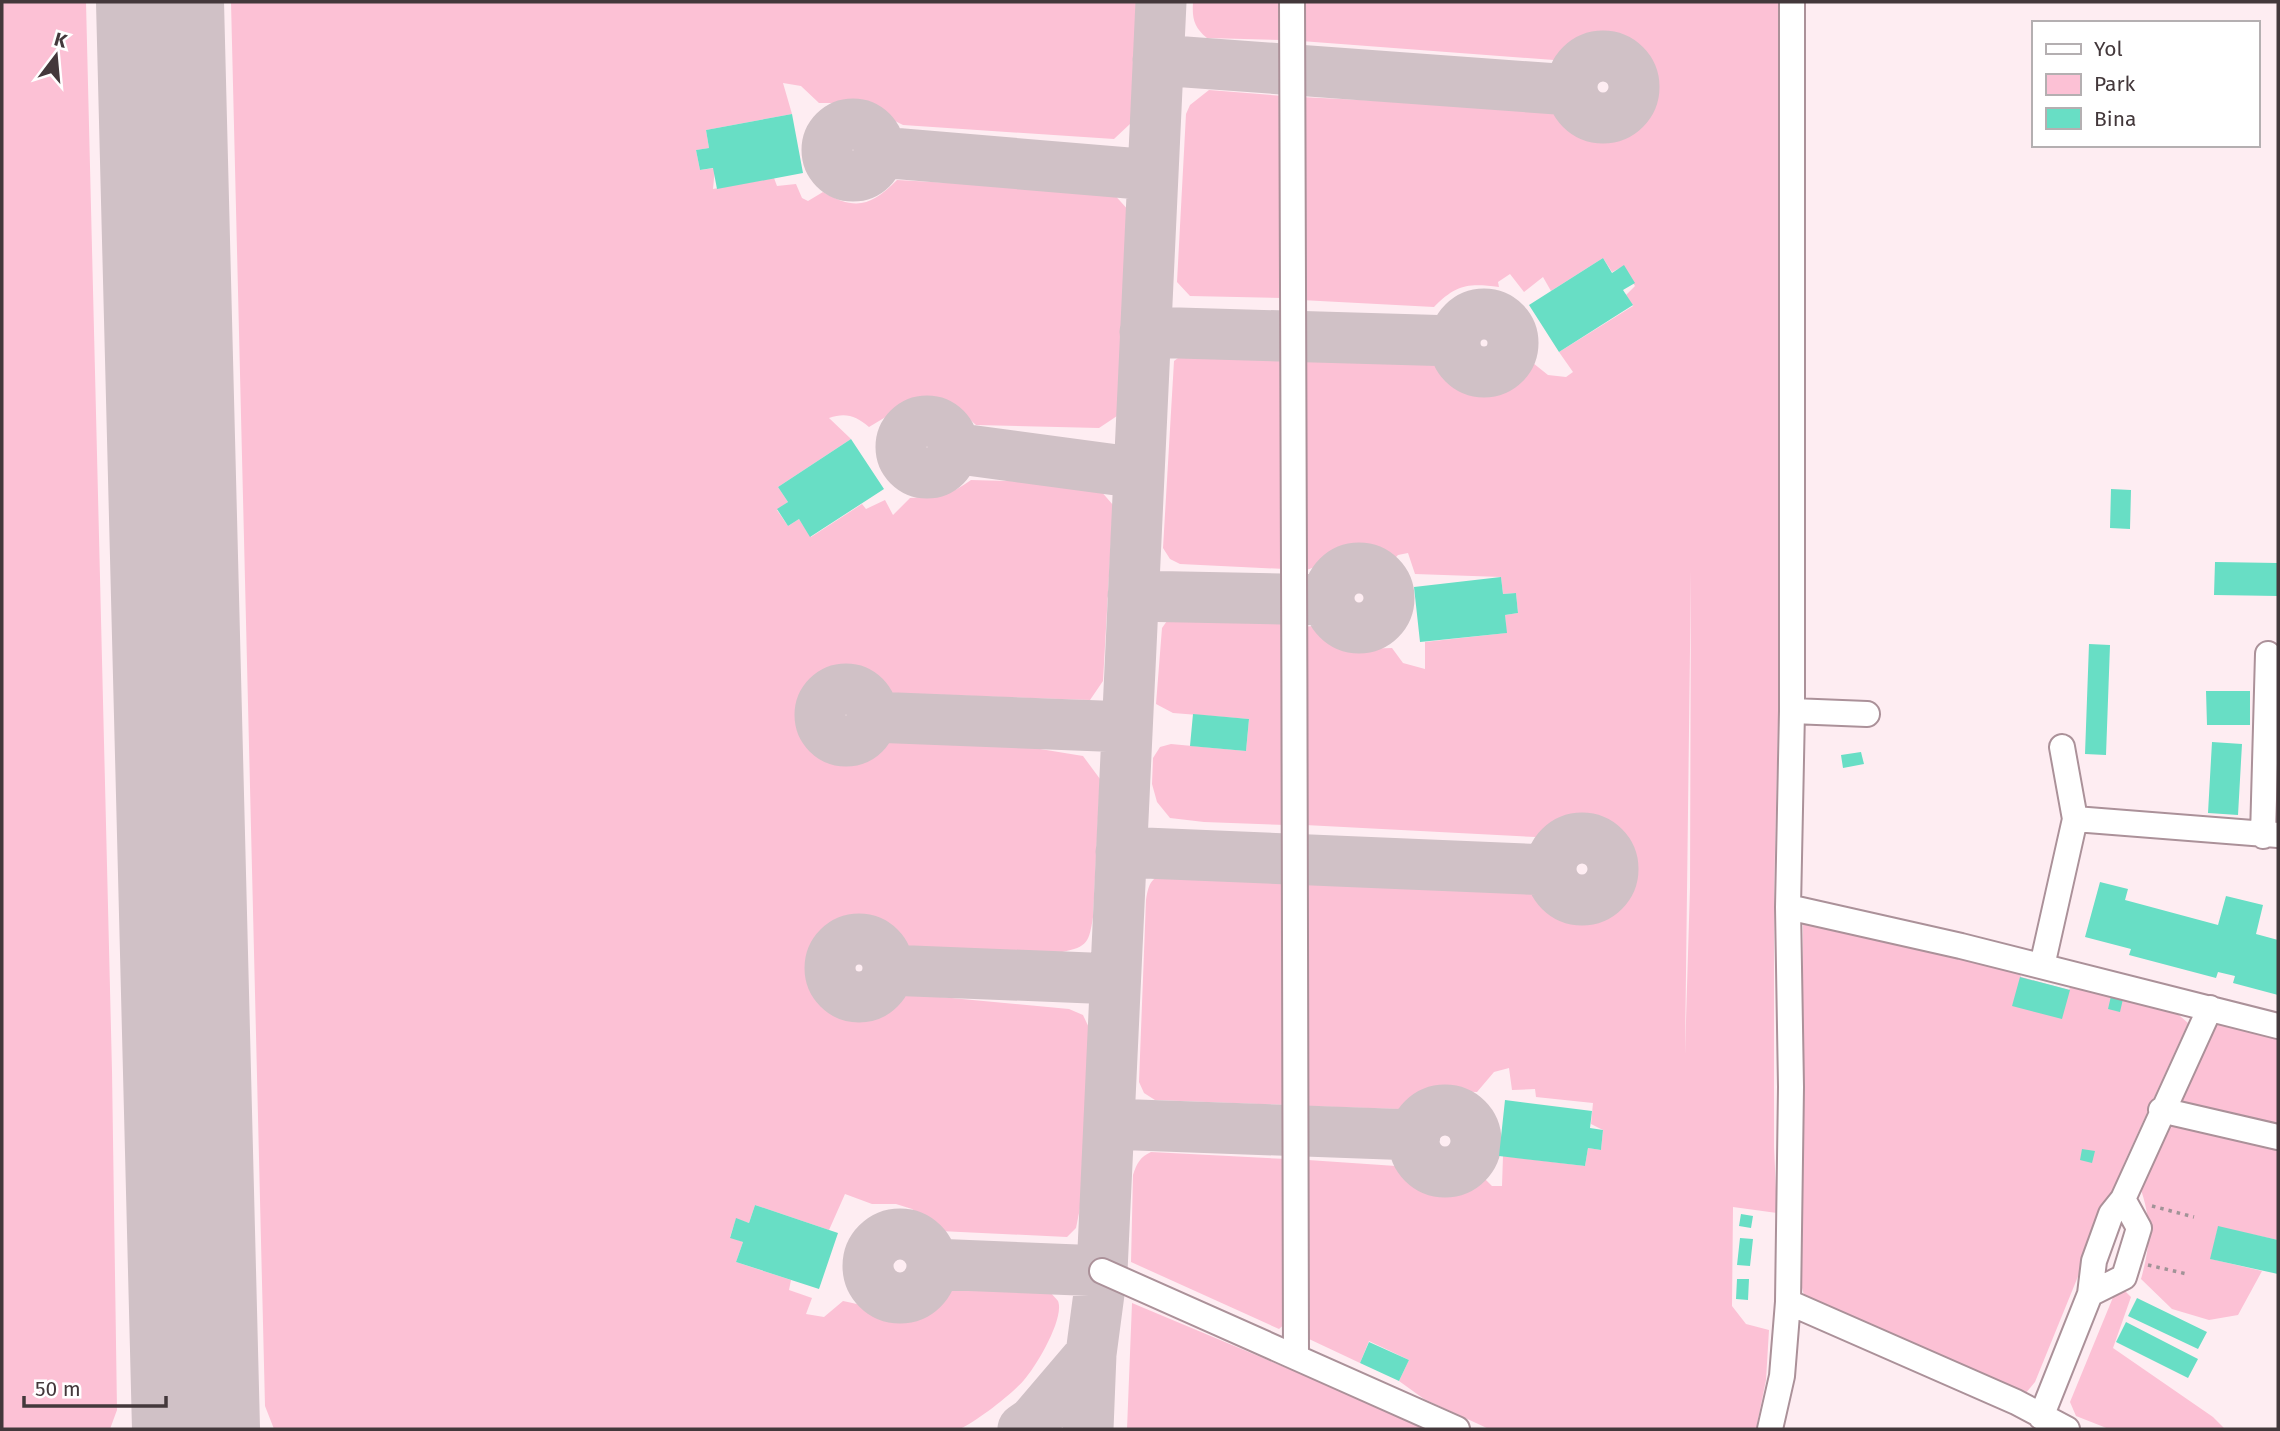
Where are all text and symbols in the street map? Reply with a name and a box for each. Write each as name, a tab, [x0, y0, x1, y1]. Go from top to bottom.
north arrow	[21, 21, 91, 91]
legend	[2032, 21, 2259, 147]
text: K	[52, 27, 70, 53]
text: Yol	[2094, 36, 2123, 62]
text: Park	[2094, 71, 2136, 97]
text: Bina	[2094, 106, 2136, 132]
scale bar	[24, 1364, 166, 1408]
text: 50 m	[35, 1376, 81, 1402]

